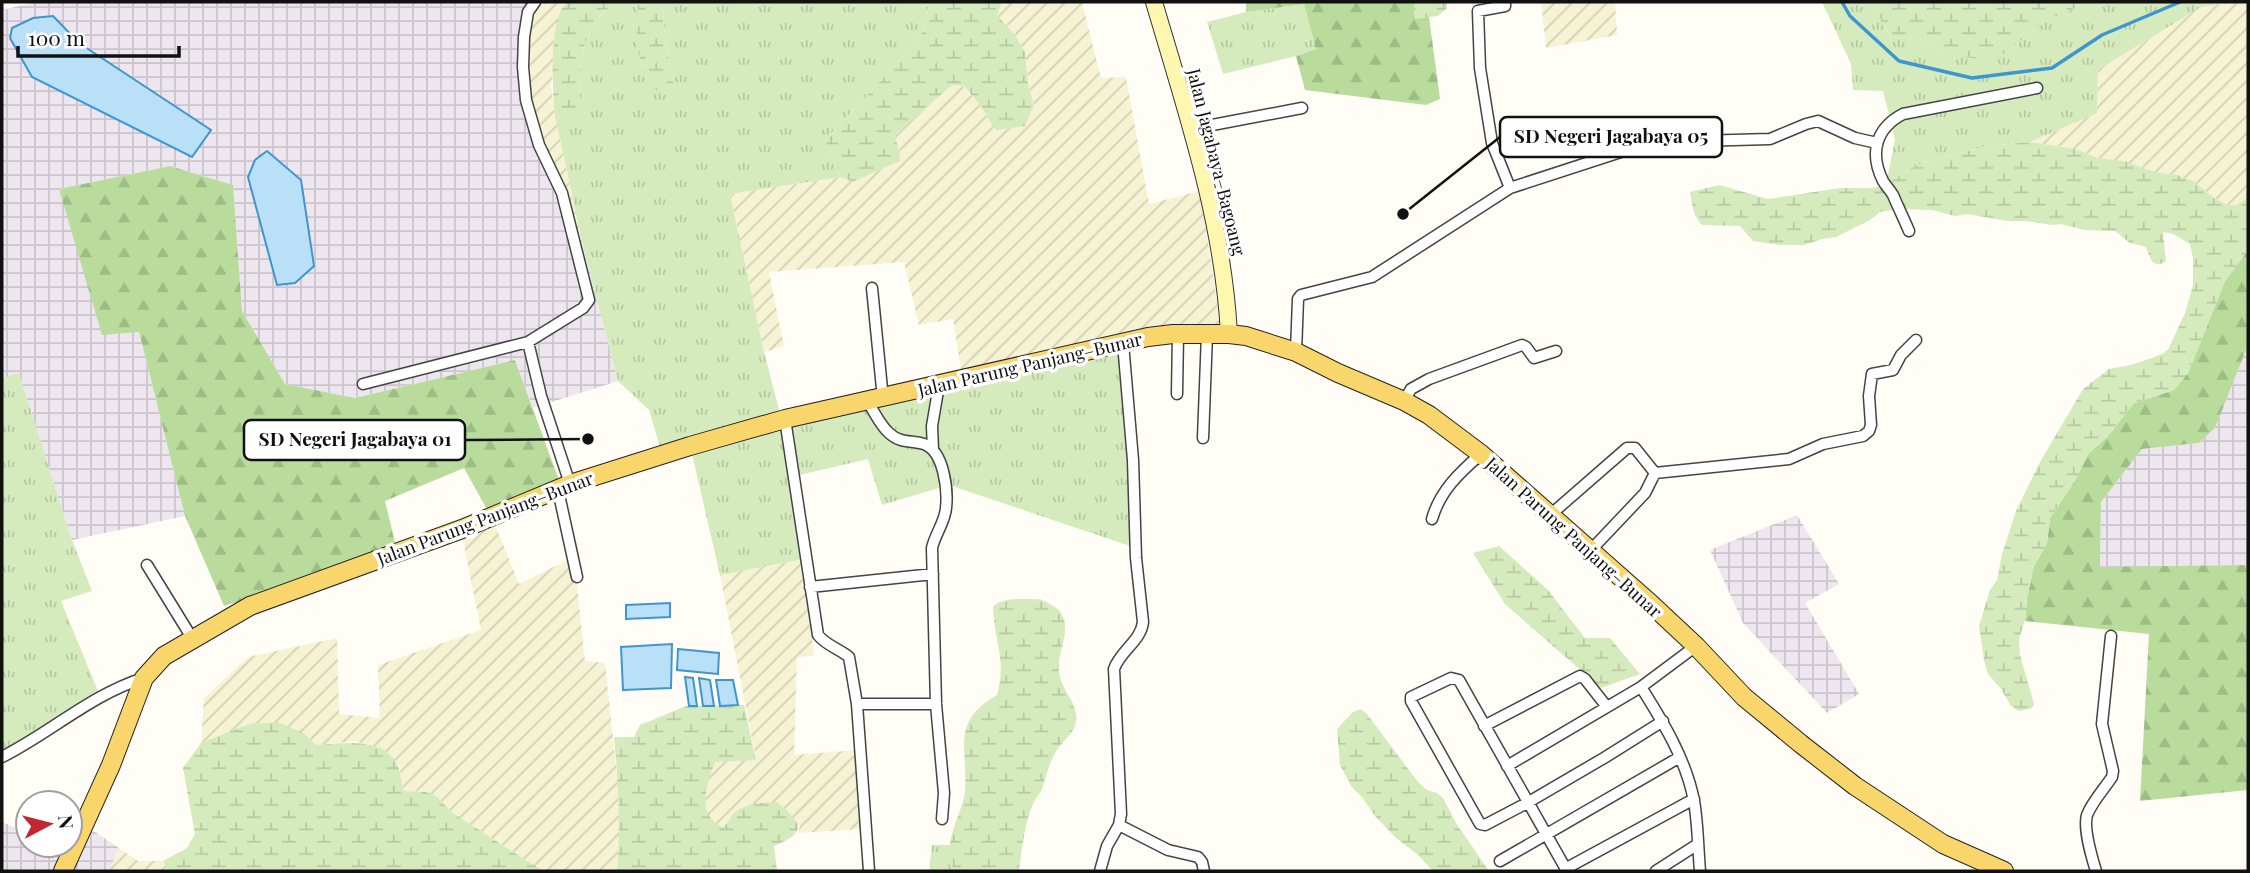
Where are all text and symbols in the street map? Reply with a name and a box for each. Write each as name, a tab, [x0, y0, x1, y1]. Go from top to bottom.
scale bar	[18, 14, 178, 58]
text: 100 m	[28, 23, 85, 51]
street label: Jalan Jagabaya–Bagoang	[1182, 65, 1252, 258]
callout: SD Negeri Jagabaya 05	[1500, 117, 1722, 157]
text: SD Negeri Jagabaya 05	[1514, 122, 1708, 148]
street label: Jalan Parung Panjang–Bunar	[914, 326, 1145, 402]
callout: SD Negeri Jagabaya 01	[244, 420, 465, 460]
text: SD Negeri Jagabaya 01	[259, 425, 451, 451]
street label: Jalan Parung Panjang–Bunar	[1480, 451, 1667, 623]
street label: Jalan Parung Panjang–Bunar	[373, 466, 596, 571]
north arrow	[14, 789, 84, 859]
text: N	[53, 813, 81, 830]

